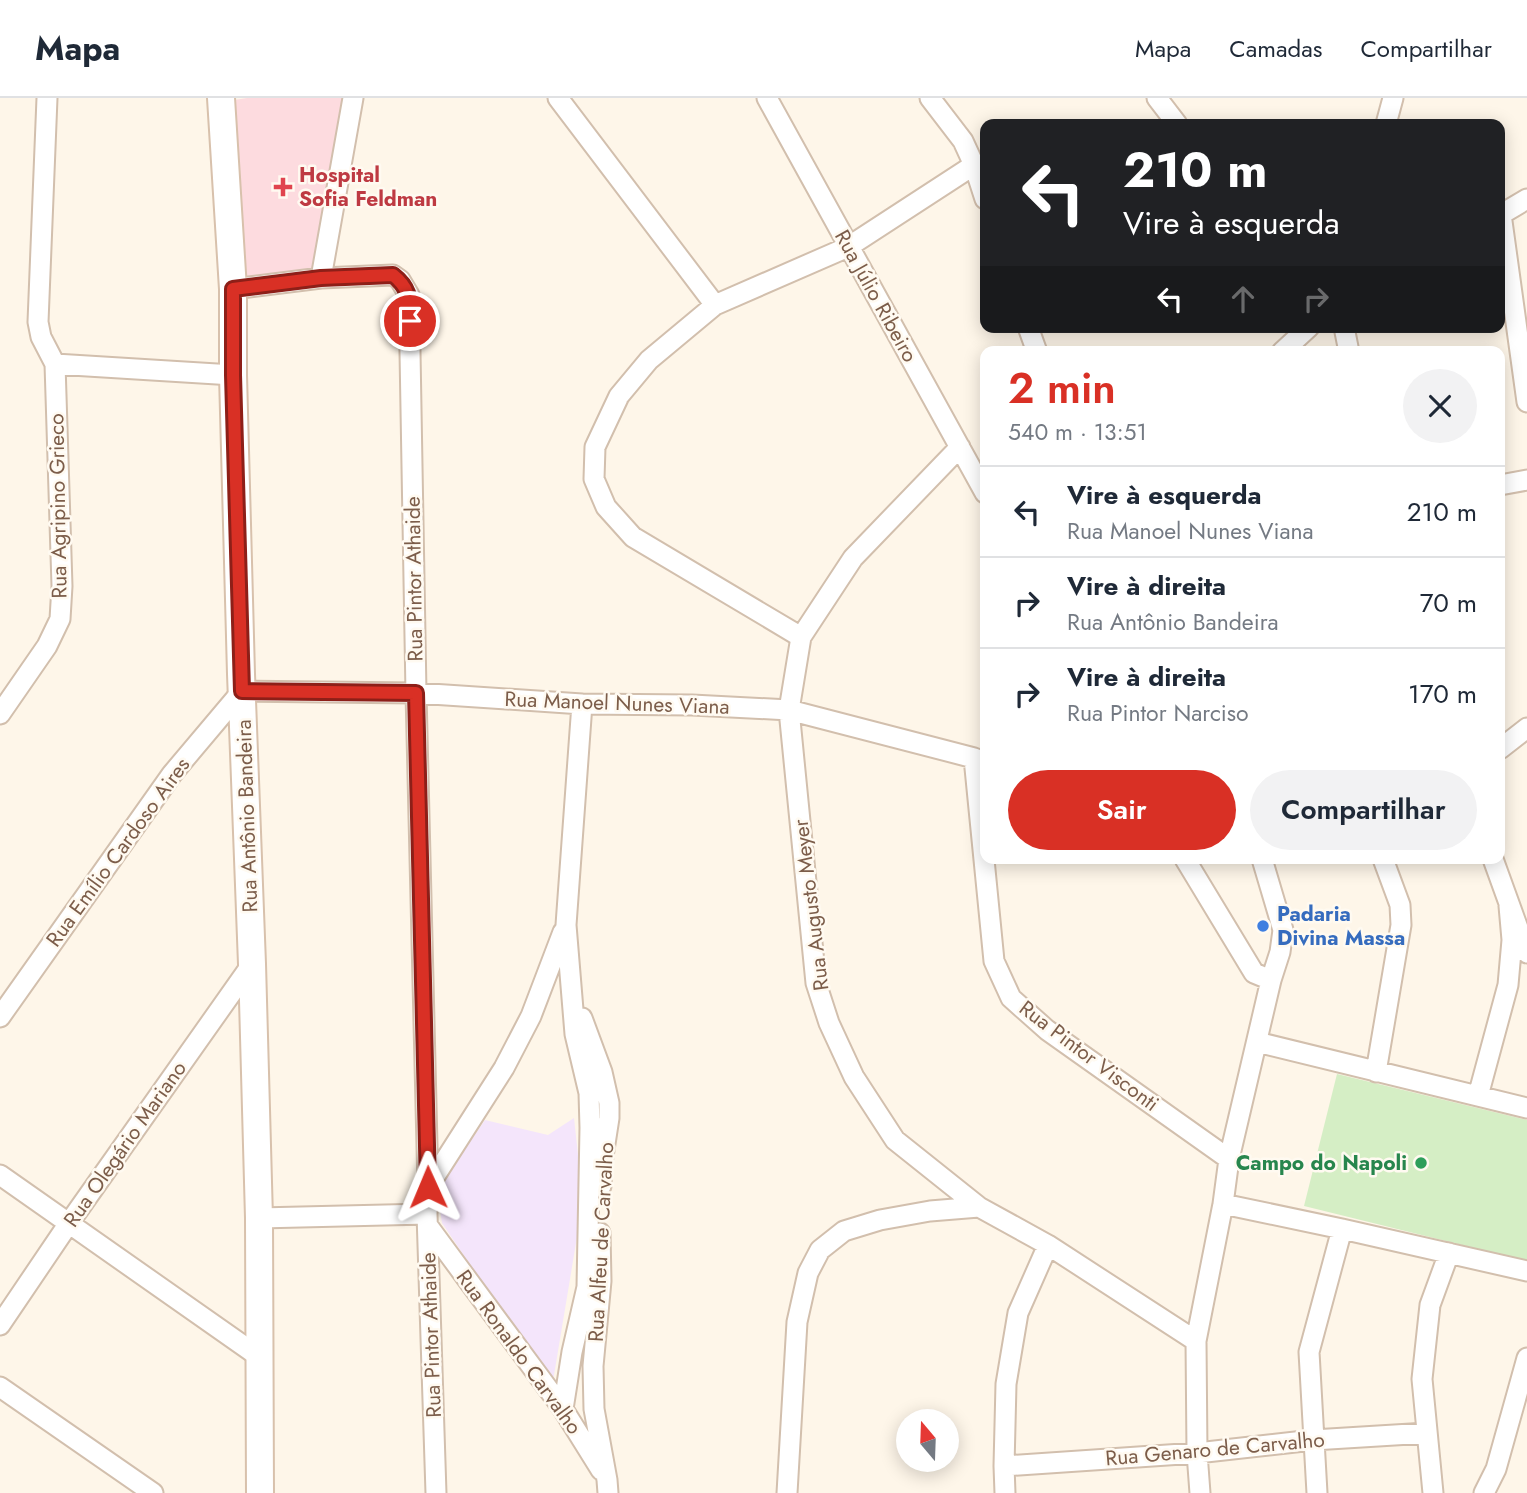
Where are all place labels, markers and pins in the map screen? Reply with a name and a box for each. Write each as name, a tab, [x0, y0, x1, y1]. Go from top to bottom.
place label: Hospital Sofia Feldman	[299, 160, 437, 214]
marker: Hospital Sofia Feldman	[273, 177, 293, 197]
pin	[380, 291, 440, 351]
place label: Padaria Divina Massa	[1277, 899, 1405, 953]
marker: Padaria Divina Massa	[1255, 918, 1271, 934]
place label: Campo do Napoli	[1236, 1148, 1407, 1178]
marker: Campo do Napoli	[1413, 1155, 1429, 1171]

